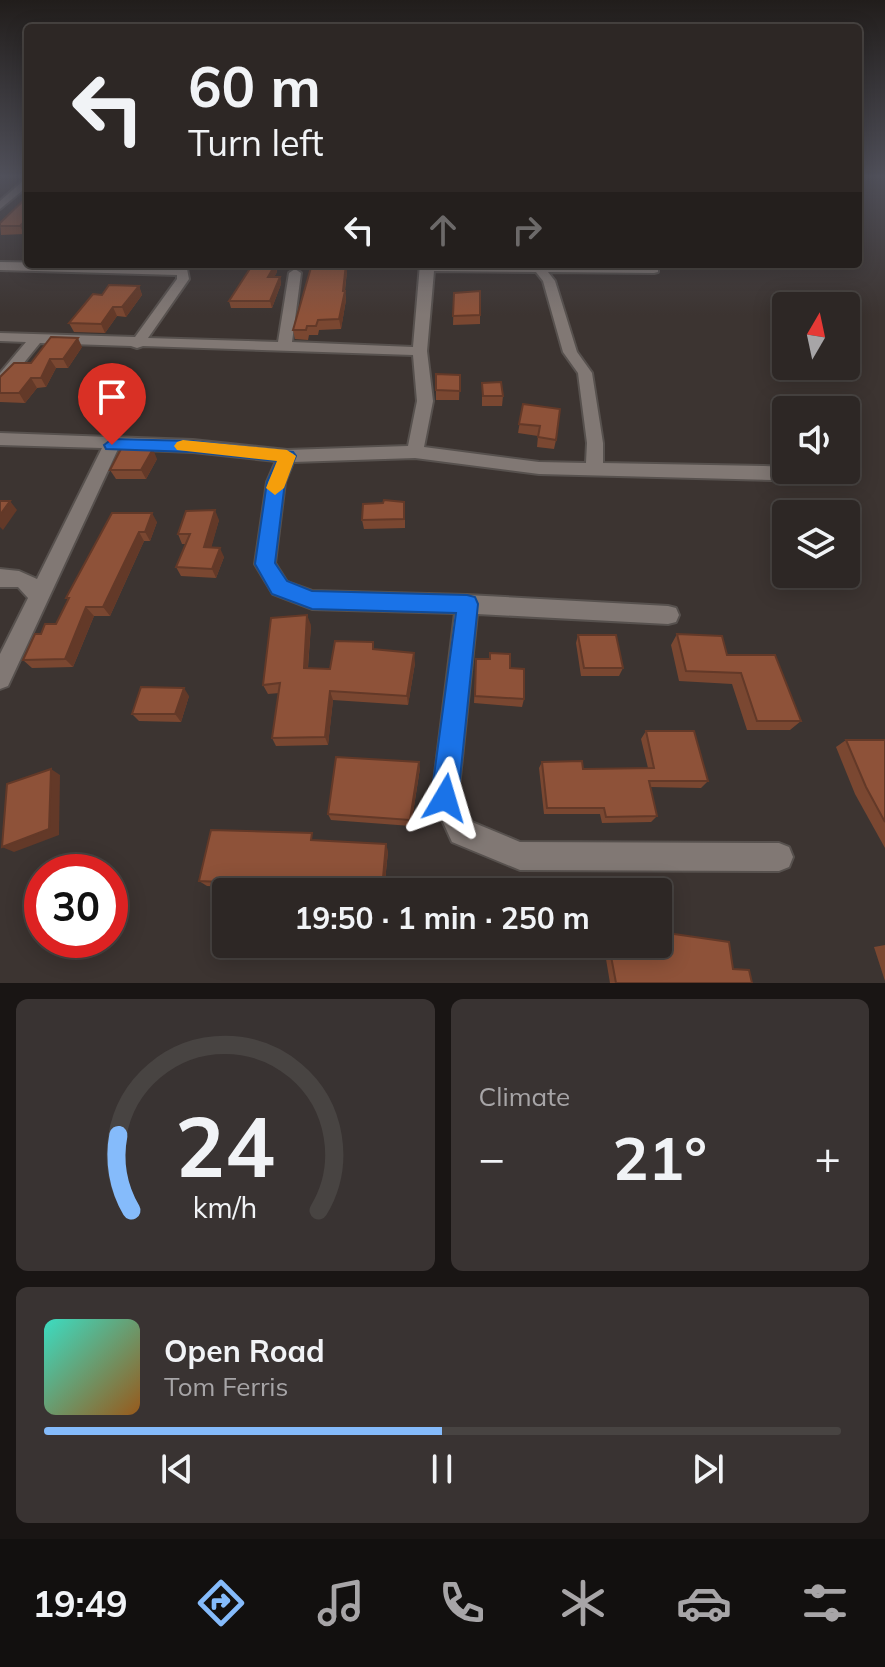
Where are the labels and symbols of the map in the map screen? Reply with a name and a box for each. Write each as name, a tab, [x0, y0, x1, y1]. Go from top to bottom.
north arrow	[772, 292, 860, 380]
pin	[78, 363, 146, 445]
position arrow	[403, 756, 487, 840]
speed limit sign: 30	[24, 854, 128, 958]

